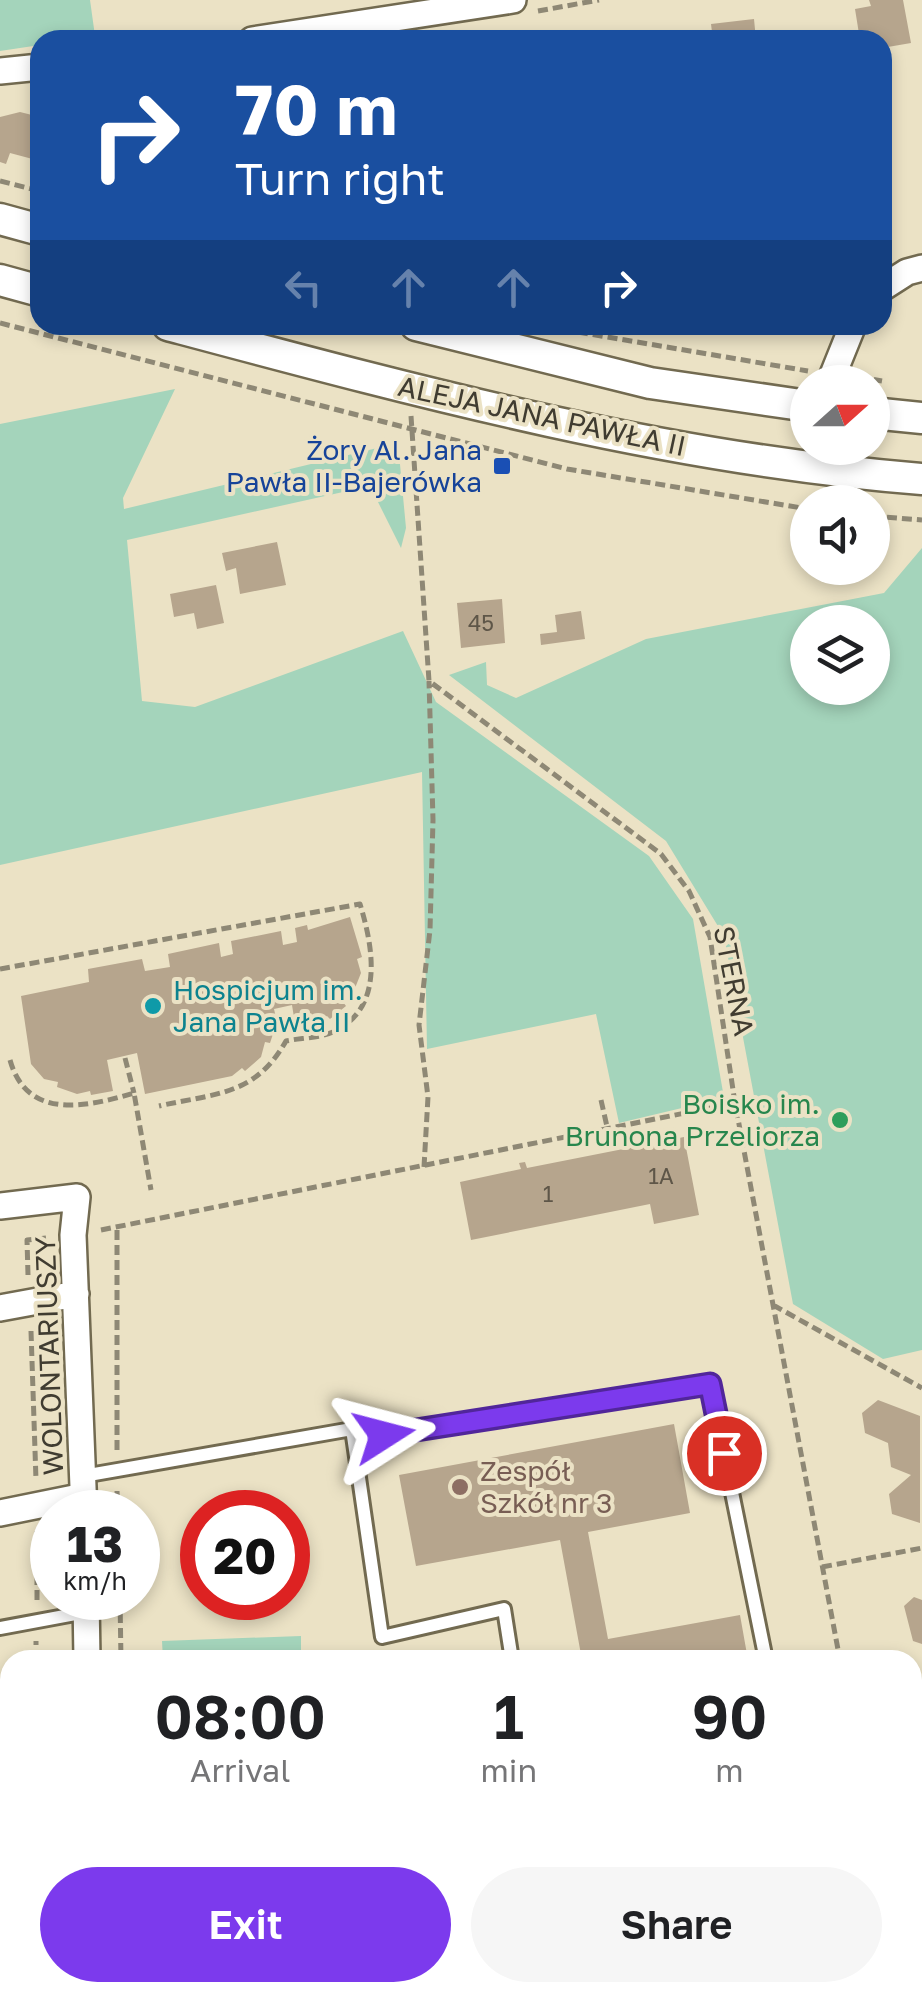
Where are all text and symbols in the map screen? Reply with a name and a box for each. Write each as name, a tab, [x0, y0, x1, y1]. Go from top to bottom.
text: 70 m	[235, 66, 397, 150]
icon: right	[70, 70, 200, 200]
text: Turn right	[235, 151, 445, 205]
icon: left	[276, 260, 331, 315]
icon: ahead	[381, 260, 436, 315]
icon: ahead	[486, 260, 541, 315]
icon: right	[591, 260, 646, 315]
north arrow	[790, 365, 890, 465]
map controls	[790, 365, 890, 705]
street label: ALEJA JANA PAWŁA II	[395, 369, 689, 462]
place label: Żory Al. Jana Pawła II-Bajerówka	[226, 433, 482, 498]
marker: Żory Al. Jana Pawła II-Bajerówka	[491, 455, 513, 477]
button: sound	[790, 485, 890, 585]
button: layers	[790, 605, 890, 705]
house number: 45	[468, 609, 494, 636]
street label: STERNA	[708, 923, 761, 1039]
place label: Hospicjum im. Jana Pawła II	[173, 973, 363, 1038]
marker: Hospicjum im. Jana Pawła II	[142, 995, 164, 1017]
place label: Boisko im. Brunona Przeliorza	[565, 1087, 820, 1152]
marker: Boisko im. Brunona Przeliorza	[829, 1109, 851, 1131]
house number: 1A	[648, 1162, 674, 1189]
house number: 1	[543, 1180, 554, 1207]
street label: WOLONTARIUSZY	[28, 1236, 69, 1476]
position arrow	[332, 1383, 436, 1487]
pin	[682, 1411, 767, 1496]
icon: arrive	[697, 1426, 752, 1481]
place label: Zespół Szkół nr 3	[480, 1454, 612, 1519]
marker: Zespół Szkół nr 3	[449, 1476, 471, 1498]
speed limit sign: 20	[180, 1490, 310, 1620]
text: 13	[67, 1513, 123, 1573]
text: km/h	[63, 1565, 127, 1596]
text: 08:00	[155, 1680, 326, 1752]
text: 1	[494, 1680, 524, 1752]
text: 90	[692, 1680, 767, 1752]
text: Arrival	[190, 1751, 290, 1789]
text: min	[481, 1751, 537, 1789]
text: m	[715, 1751, 744, 1789]
button: Exit	[40, 1867, 451, 1982]
button: Share	[471, 1867, 882, 1982]

